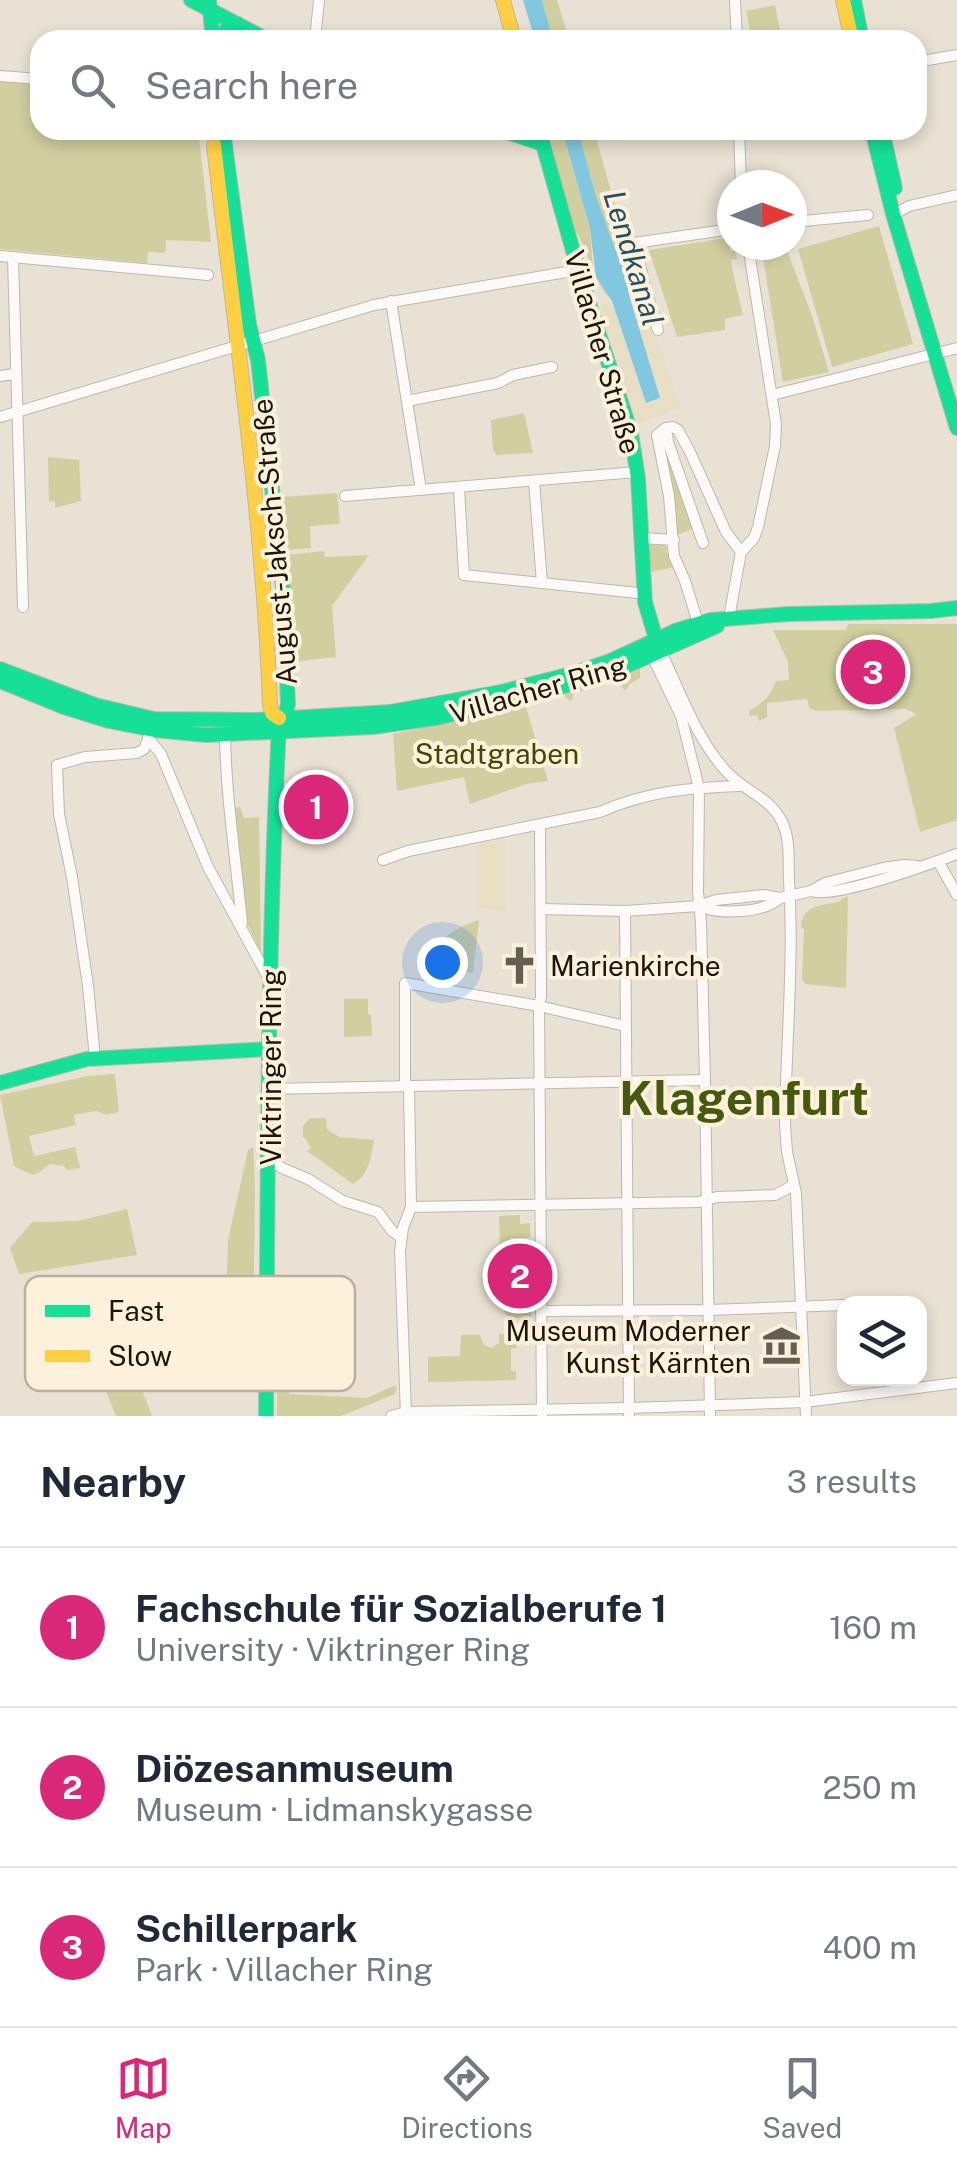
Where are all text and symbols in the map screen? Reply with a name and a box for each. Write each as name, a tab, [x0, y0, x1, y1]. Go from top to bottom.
search box	[30, 30, 927, 140]
icon: search	[65, 58, 120, 113]
text: Search here	[145, 63, 358, 108]
north arrow	[717, 170, 807, 260]
water label: Lendkanal	[596, 186, 672, 330]
street label: Villacher Straße	[558, 247, 648, 457]
street label: August-Jaksch-Straße	[245, 397, 303, 687]
pin: 3	[840, 634, 906, 710]
street label: Villacher Ring	[446, 648, 630, 730]
park label: Stadtgraben	[415, 737, 579, 770]
pin: 1	[284, 770, 348, 844]
your location	[417, 937, 468, 988]
church icon: Marienkirche	[499, 944, 541, 986]
place label: Marienkirche	[550, 949, 721, 982]
street label: Viktringer Ring	[254, 969, 287, 1165]
district label: Klagenfurt	[619, 1069, 869, 1126]
pin: 2	[488, 1238, 552, 1314]
legend	[25, 1276, 355, 1391]
text: Fast	[108, 1294, 164, 1327]
map controls	[837, 1296, 927, 1386]
button: layers	[837, 1296, 927, 1386]
place label: Museum Moderner Kunst Kärnten	[506, 1314, 751, 1379]
museum icon: Museum Moderner Kunst Kärnten	[760, 1325, 802, 1367]
text: Slow	[108, 1339, 172, 1372]
text: Nearby	[40, 1457, 186, 1506]
text: 3 results	[787, 1463, 917, 1500]
text: Fachschule für Sozialberufe 1	[135, 1586, 667, 1631]
text: 1	[66, 1609, 79, 1646]
text: 160 m	[829, 1609, 917, 1646]
text: University · Viktringer Ring	[135, 1631, 530, 1668]
text: Diözesanmuseum	[135, 1746, 454, 1791]
text: 2	[62, 1769, 83, 1806]
text: 250 m	[822, 1769, 917, 1806]
text: Museum · Lidmanskygasse	[135, 1791, 533, 1828]
text: Schillerpark	[135, 1906, 358, 1951]
text: 3	[62, 1929, 83, 1966]
text: 400 m	[822, 1929, 917, 1966]
text: Park · Villacher Ring	[135, 1951, 433, 1988]
tab: Map	[115, 2051, 172, 2144]
tab: Directions	[401, 2051, 533, 2144]
tab: Saved	[762, 2051, 842, 2144]

